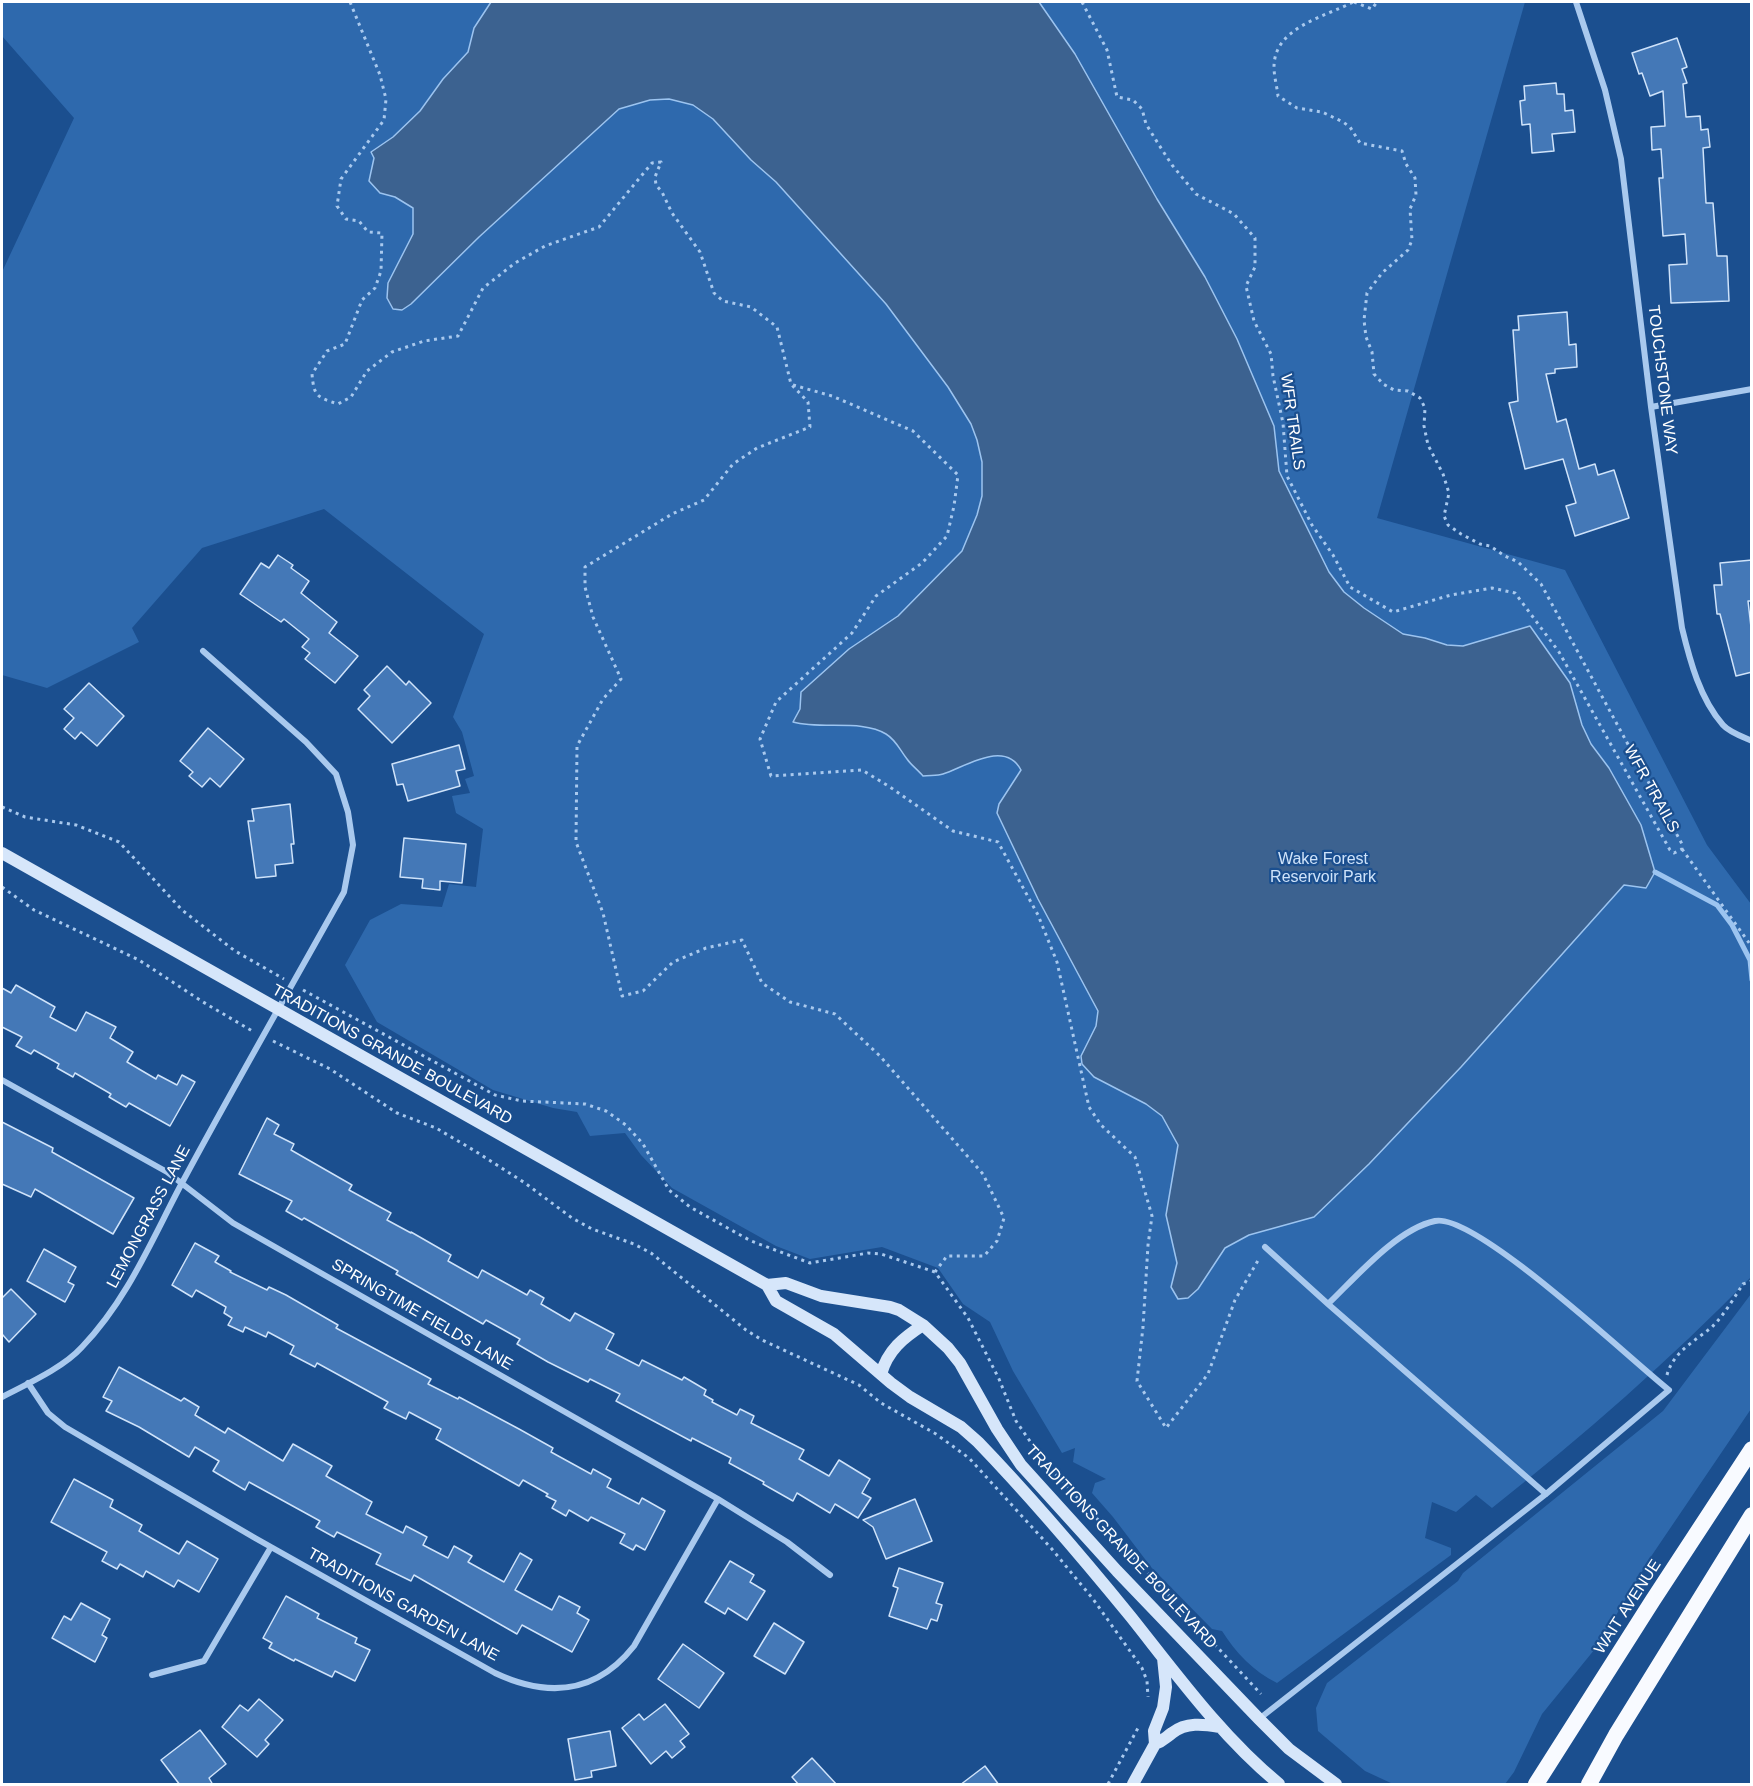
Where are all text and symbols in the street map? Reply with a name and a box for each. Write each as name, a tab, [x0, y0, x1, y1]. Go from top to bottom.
street label: TOUCHSTONE WAY	[1643, 304, 1681, 456]
street label: WFR TRAILS	[1276, 373, 1308, 471]
street label: WFR TRAILS	[1619, 742, 1683, 836]
park label: Wake Forest Reservoir Park	[1270, 850, 1376, 888]
street label: TRADITIONS GRANDE BOULEVARD	[269, 981, 515, 1129]
street label: LEMONGRASS LANE	[103, 1142, 195, 1292]
street label: SPRINGTIME FIELDS LANE	[328, 1255, 516, 1375]
street label: TRADITIONS GRANDE BOULEVARD	[1021, 1441, 1221, 1653]
street label: TRADITIONS GARDEN LANE	[304, 1544, 502, 1666]
street label: WAIT AVENUE	[1590, 1556, 1666, 1658]

